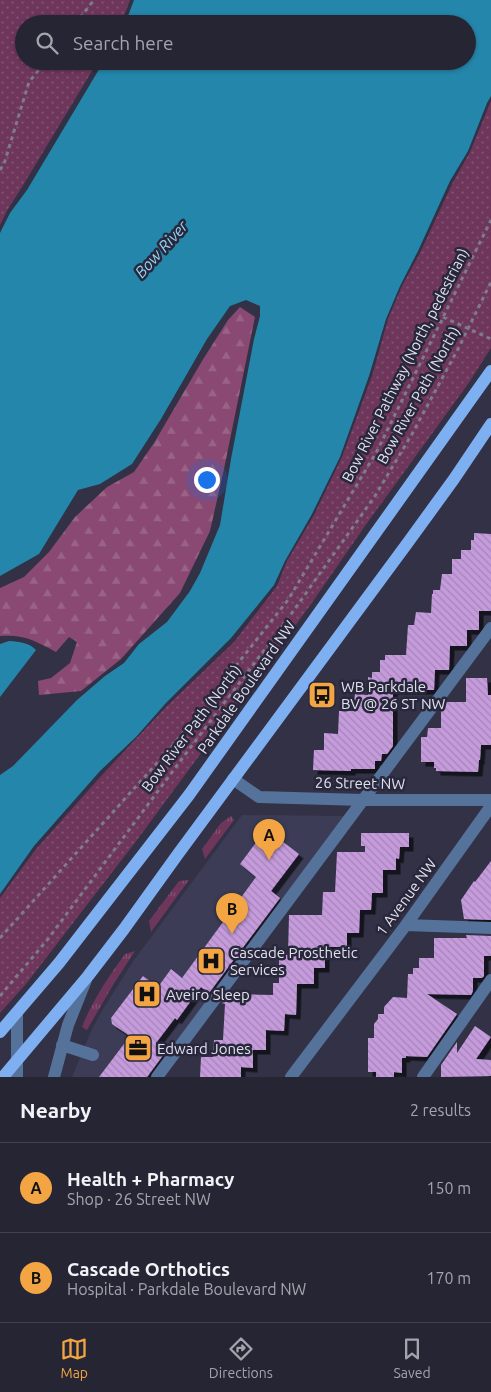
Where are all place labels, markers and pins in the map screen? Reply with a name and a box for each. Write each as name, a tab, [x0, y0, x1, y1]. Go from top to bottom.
place label: WB Parkdale BV @ 26 ST NW	[341, 678, 446, 712]
bus stop icon: WB Parkdale BV @ 26 ST NW	[307, 680, 337, 710]
pin: A	[253, 819, 285, 860]
pin: B	[216, 893, 248, 934]
place label: Cascade Prosthetic Services	[230, 944, 358, 978]
hospital icon: Cascade Prosthetic Services	[196, 946, 226, 976]
hospital icon: Aveiro Sleep	[132, 979, 162, 1009]
place label: Aveiro Sleep	[166, 986, 250, 1003]
office icon: Edward Jones	[123, 1033, 153, 1063]
place label: Edward Jones	[157, 1040, 251, 1057]

